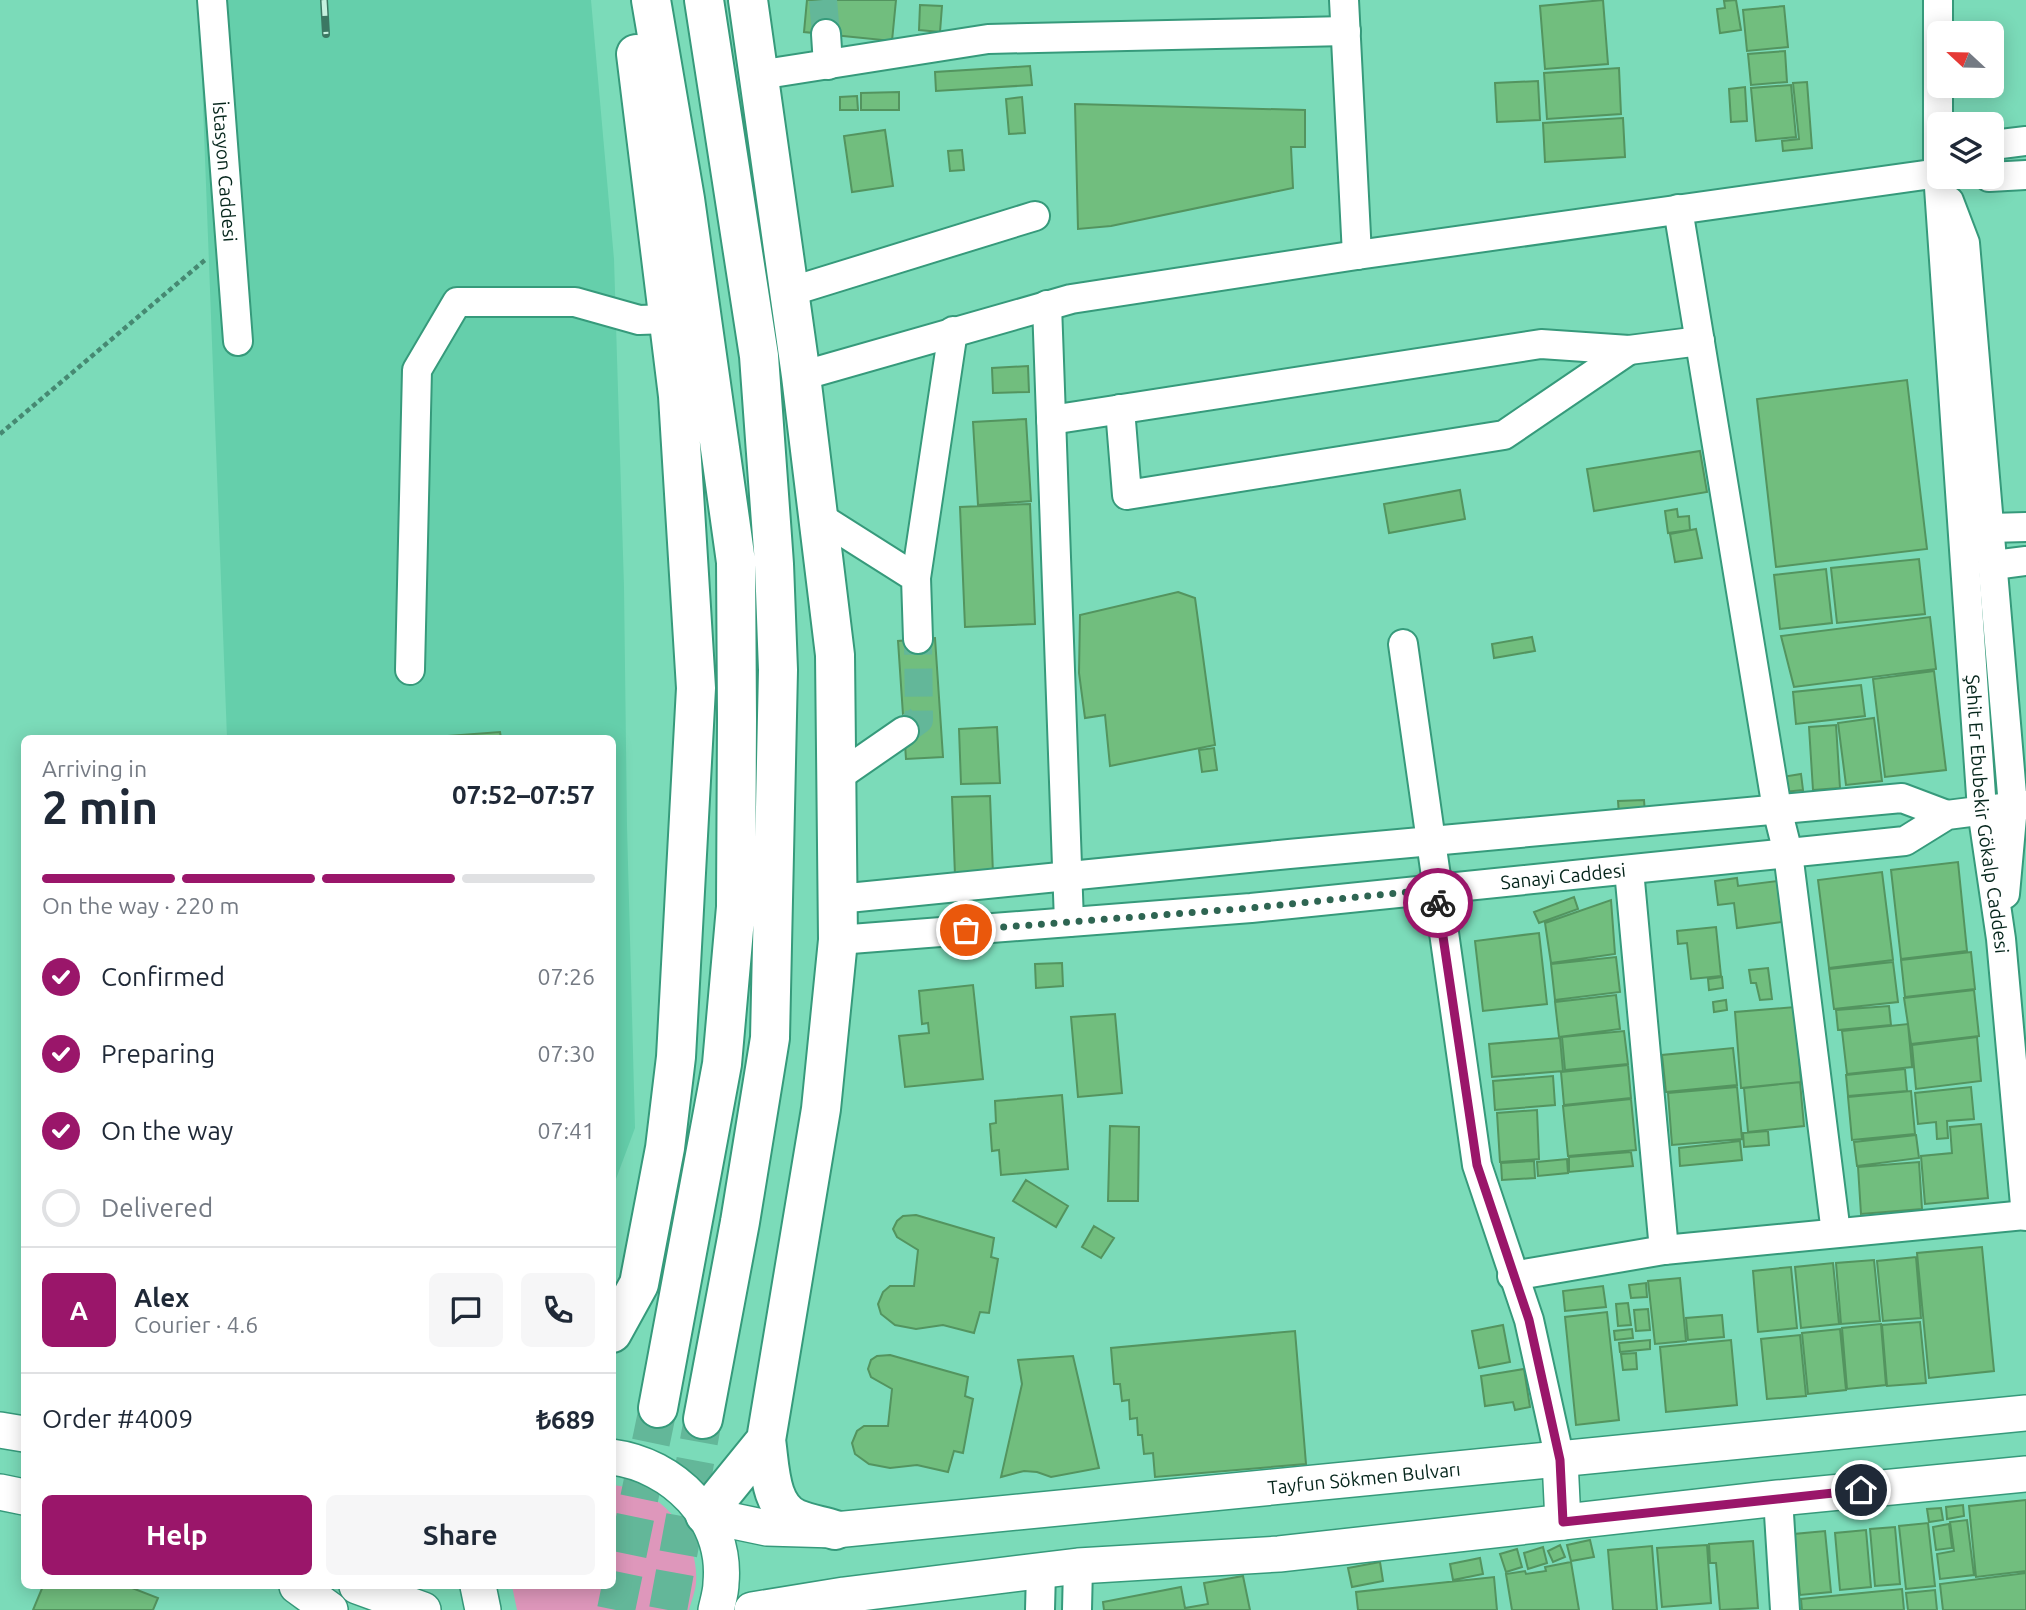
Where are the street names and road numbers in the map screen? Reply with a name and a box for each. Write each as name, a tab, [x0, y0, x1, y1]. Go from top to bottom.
street label: İstasyon Caddesi	[209, 100, 241, 243]
street label: Şehit Er Ebubekir Gökalp Caddesi	[1962, 674, 2013, 954]
street label: Sanayi Caddesi	[1500, 859, 1627, 893]
street label: Tayfun Sökmen Bulvarı	[1267, 1458, 1462, 1498]

